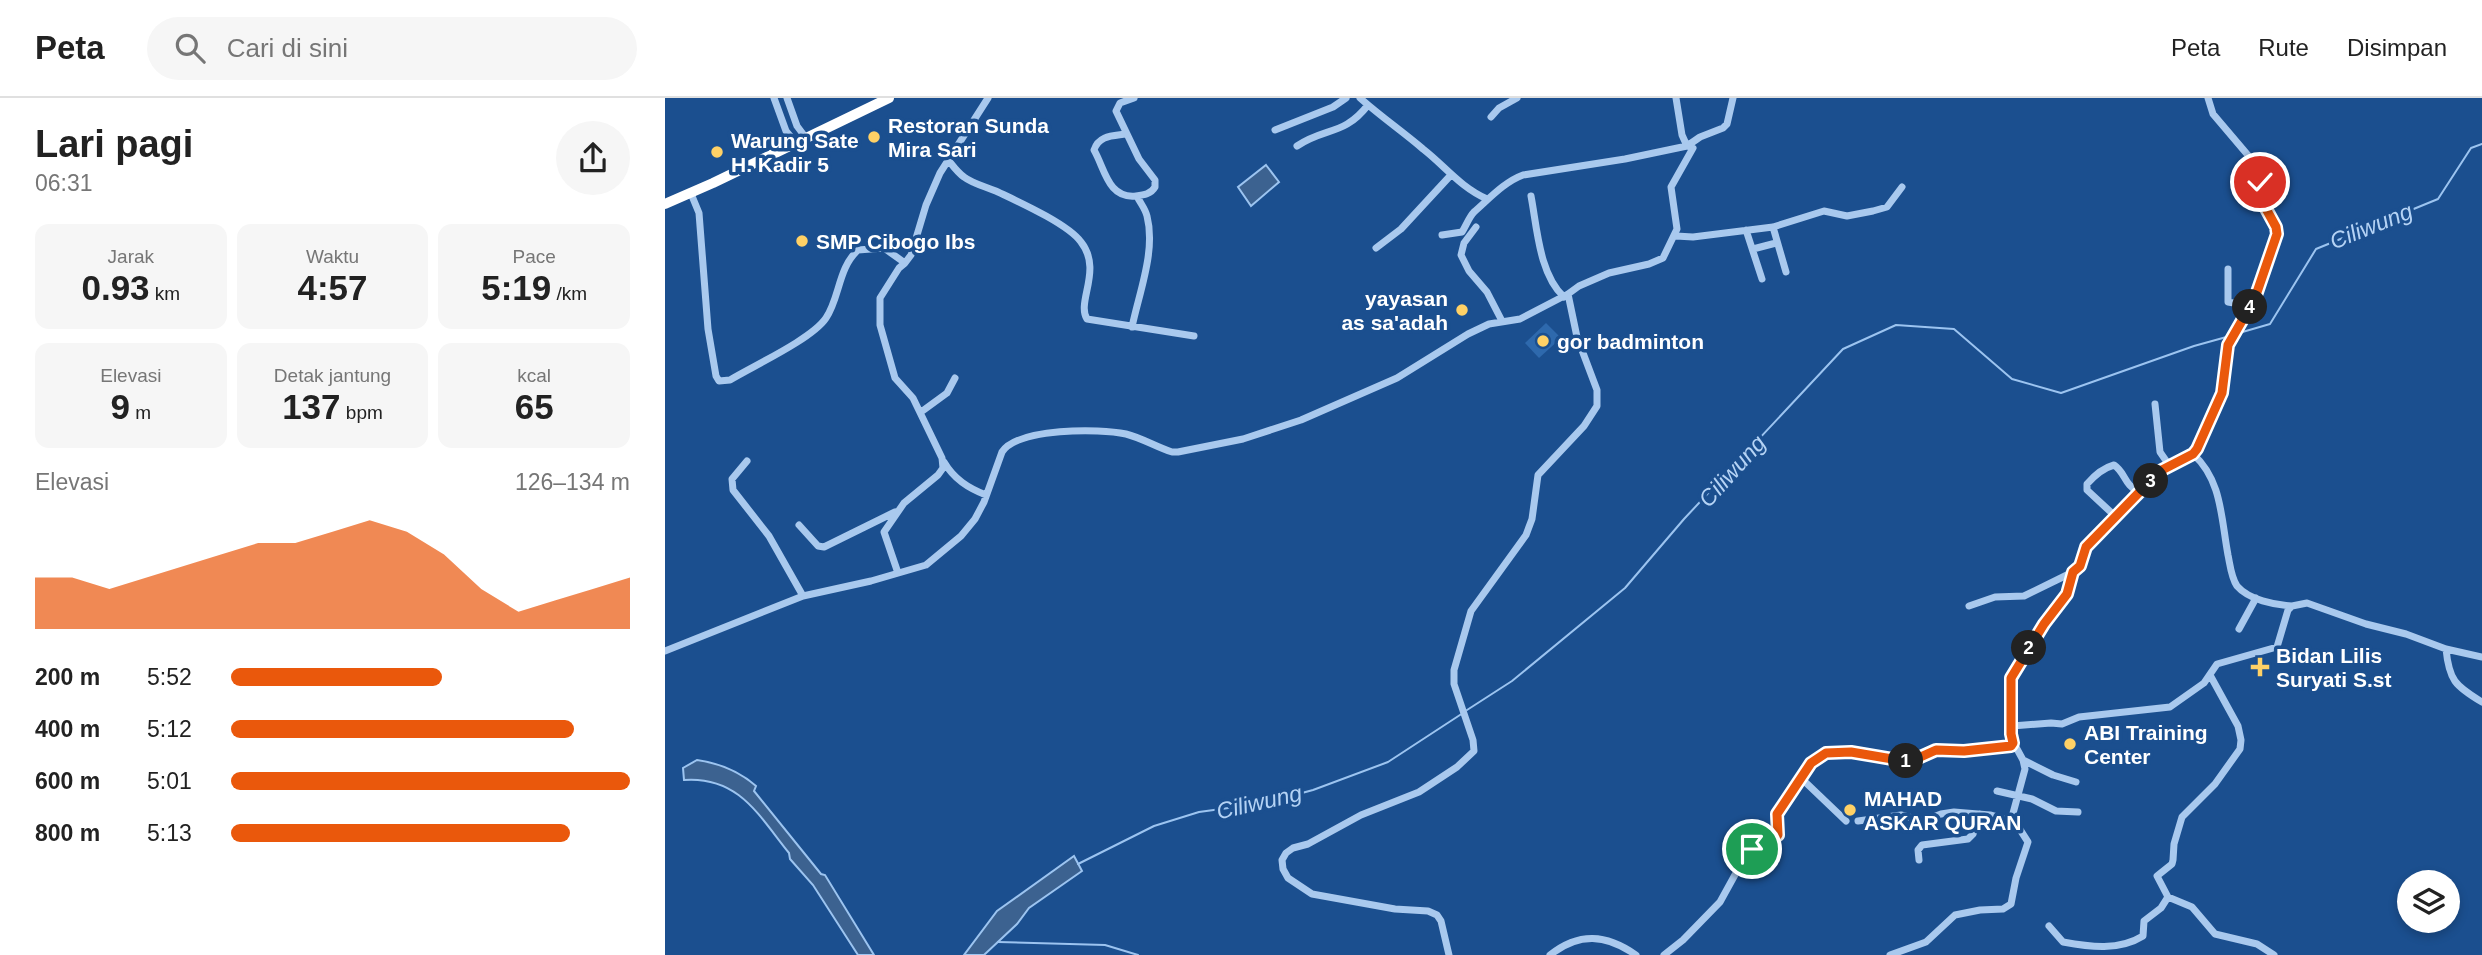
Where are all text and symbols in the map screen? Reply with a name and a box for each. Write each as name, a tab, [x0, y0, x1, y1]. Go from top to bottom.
search box	[147, 17, 637, 80]
text: Peta	[35, 29, 105, 66]
icon: search	[171, 29, 209, 67]
text: Cari di sini	[227, 33, 348, 63]
text: Peta	[2171, 34, 2220, 61]
text: Rute	[2258, 34, 2309, 61]
text: Disimpan	[2347, 34, 2447, 61]
place label: Restoran Sunda Mira Sari	[888, 114, 1049, 161]
button: share	[556, 121, 630, 195]
text: Lari pagi	[35, 123, 193, 165]
place label: Warung Sate H. Kadir 5	[731, 129, 859, 176]
marker: Restoran Sunda Mira Sari	[866, 129, 882, 145]
marker: Warung Sate H. Kadir 5	[709, 144, 725, 160]
pin	[2230, 152, 2290, 212]
icon: check	[2241, 163, 2279, 201]
text: 06:31	[35, 170, 93, 196]
water label: Ciliwung	[2326, 198, 2416, 254]
place label: SMP Cibogo Ibs	[816, 230, 975, 253]
marker: SMP Cibogo Ibs	[794, 233, 810, 249]
text: Jarak	[108, 246, 154, 267]
text: Waktu	[306, 246, 359, 267]
text: Pace	[513, 246, 556, 267]
text: 0.93	[81, 268, 150, 307]
text: 4:57	[297, 268, 368, 307]
text: 5:19	[481, 268, 551, 307]
text: km	[150, 283, 180, 304]
text: /km	[551, 283, 587, 304]
place label: yayasan as sa'adah	[1341, 287, 1448, 334]
pin: 4	[2233, 290, 2267, 325]
text: 4	[2244, 296, 2255, 317]
marker: yayasan as sa'adah	[1454, 302, 1470, 318]
place label: gor badminton	[1557, 330, 1704, 353]
marker: gor badminton	[1535, 333, 1551, 349]
text: Elevasi	[100, 365, 161, 386]
text: Detak jantung	[274, 365, 391, 386]
text: kcal	[517, 365, 551, 386]
text: 9	[111, 387, 130, 426]
text: 137	[282, 387, 341, 426]
text: 65	[515, 387, 554, 426]
text: m	[130, 402, 151, 423]
text: bpm	[341, 402, 383, 423]
water label: Ciliwung	[1693, 430, 1771, 512]
pin: 3	[2133, 464, 2169, 498]
text: Elevasi	[35, 469, 109, 495]
text: 126–134 m	[515, 469, 630, 495]
text: 3	[2145, 470, 2156, 491]
pin: 2	[2011, 630, 2047, 666]
text: 2	[2023, 637, 2034, 658]
place label: Bidan Lilis Suryati S.st	[2276, 644, 2392, 691]
marker: Bidan Lilis Suryati S.st	[2250, 657, 2270, 677]
text: 200 m	[35, 664, 100, 690]
text: 5:52	[147, 664, 192, 690]
text: 400 m	[35, 716, 100, 742]
text: 5:12	[147, 716, 192, 742]
place label: ABI Training Center	[2084, 721, 2208, 768]
marker: ABI Training Center	[2062, 736, 2078, 752]
pin: 1	[1889, 744, 1923, 778]
text: 1	[1900, 750, 1911, 771]
text: 600 m	[35, 768, 100, 794]
text: 5:01	[147, 768, 192, 794]
water label: Ciliwung	[1214, 780, 1304, 824]
place label: MAHAD ASKAR QURAN	[1864, 787, 2022, 834]
marker: MAHAD ASKAR QURAN	[1842, 802, 1858, 818]
pin	[1722, 819, 1782, 879]
text: 800 m	[35, 820, 100, 846]
text: 5:13	[147, 820, 192, 846]
icon: arrive	[1733, 830, 1771, 868]
map controls	[2397, 870, 2460, 933]
button: layers	[2397, 870, 2460, 933]

